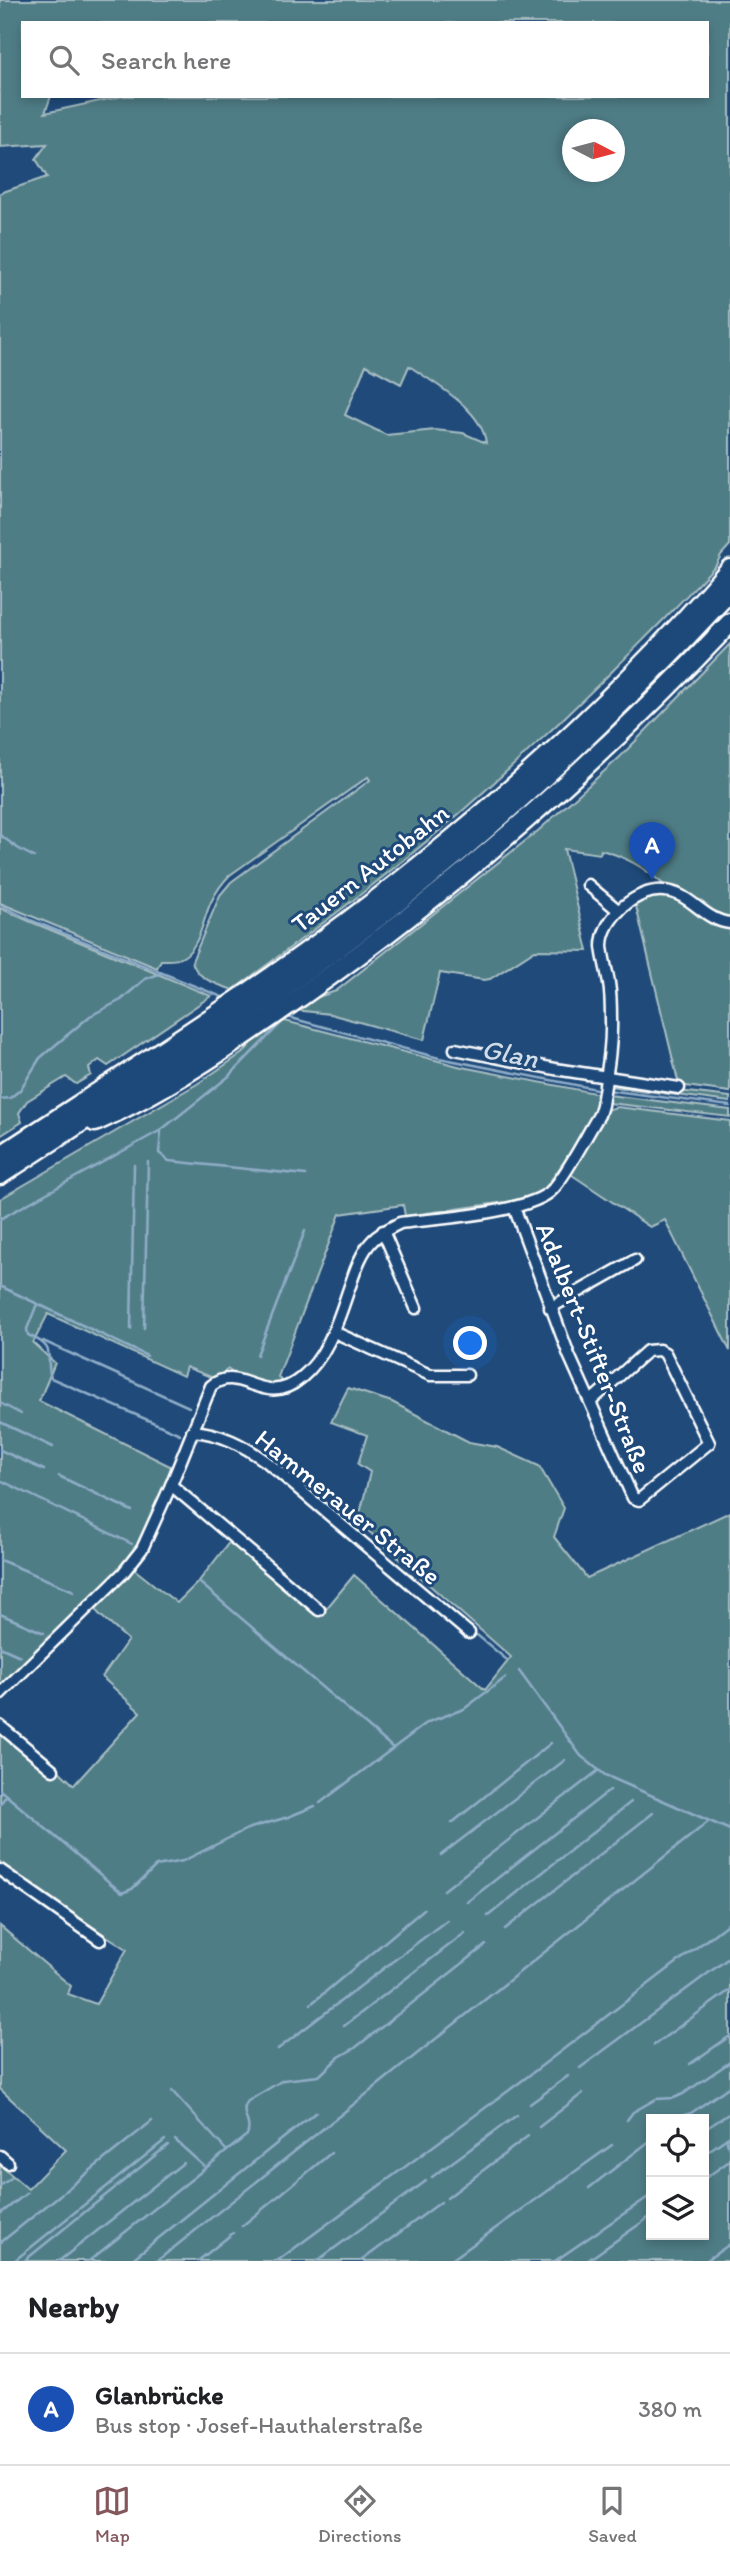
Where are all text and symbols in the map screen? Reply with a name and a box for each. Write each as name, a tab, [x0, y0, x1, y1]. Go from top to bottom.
search box	[21, 21, 709, 98]
icon: search	[45, 41, 83, 79]
text: Search here	[101, 44, 231, 76]
north arrow	[562, 119, 625, 182]
street label: Tauern Autobahn	[285, 796, 455, 939]
pin: A	[629, 822, 675, 880]
water label: Glan	[479, 1031, 541, 1075]
street label: Adalbert-Stifter-Straße	[529, 1218, 659, 1478]
your location	[453, 1326, 487, 1360]
street label: Hammerauer Straße	[249, 1422, 447, 1592]
map controls	[646, 2114, 709, 2240]
button: locate	[646, 2114, 709, 2177]
button: layers	[646, 2177, 709, 2240]
text: Nearby	[28, 2288, 119, 2325]
text: Glanbrücke	[95, 2379, 224, 2411]
text: A	[44, 2395, 58, 2423]
text: 380 m	[638, 2395, 702, 2423]
text: Bus stop · Josef-Hauthalerstraße	[95, 2411, 423, 2439]
tab: Map	[93, 2482, 131, 2547]
tab: Directions	[318, 2482, 402, 2547]
tab: Saved	[588, 2482, 637, 2547]

